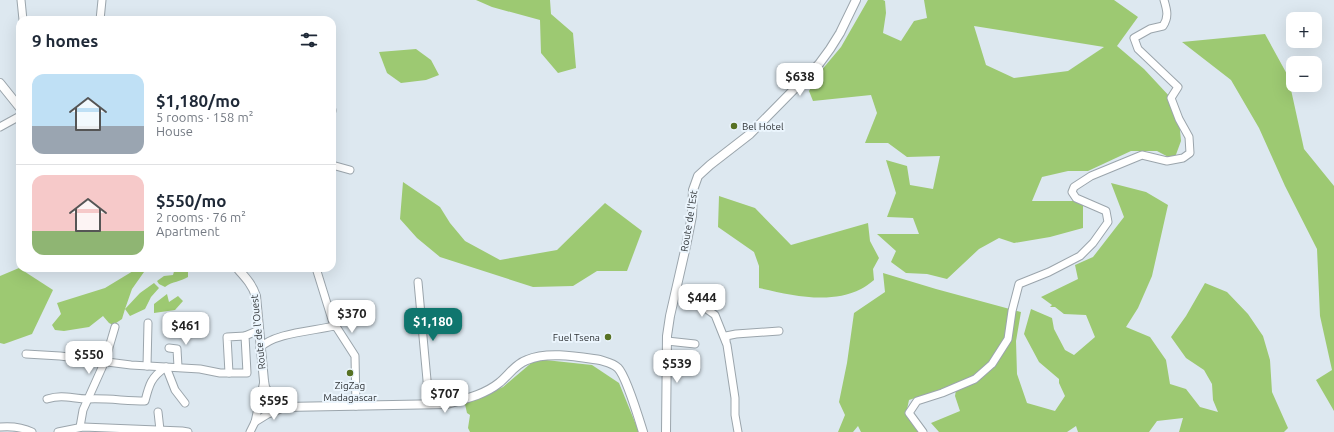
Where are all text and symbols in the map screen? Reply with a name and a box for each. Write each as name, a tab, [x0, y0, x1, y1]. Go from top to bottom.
map controls	[1286, 12, 1322, 92]
button: +	[1286, 12, 1322, 48]
icon: filters	[298, 29, 320, 51]
text: 9 homes	[32, 31, 98, 50]
button: −	[1286, 56, 1322, 92]
pin: $638	[776, 63, 824, 97]
text: $638	[785, 69, 815, 83]
icon: home	[64, 90, 112, 138]
text: $1,180/mo	[156, 91, 240, 110]
text: 5 rooms · 158 m²	[156, 110, 253, 124]
marker: Bel Hotel	[729, 121, 739, 131]
place label: Bel Hotel	[742, 121, 784, 132]
text: House	[156, 124, 193, 138]
street label: Route de l'Est	[679, 189, 699, 253]
icon: home	[64, 191, 112, 239]
text: $550/mo	[156, 191, 226, 210]
text: 2 rooms · 76 m²	[156, 210, 246, 224]
text: Apartment	[156, 224, 220, 238]
pin: $444	[678, 284, 726, 318]
text: $444	[687, 290, 717, 304]
street label: Route de l'Ouest	[249, 294, 267, 370]
pin: $370	[328, 300, 376, 334]
text: $370	[337, 306, 367, 320]
pin: $1,180	[400, 308, 466, 342]
pin: $461	[162, 312, 210, 346]
text: $1,180	[413, 314, 453, 328]
text: $461	[171, 318, 201, 332]
place label: Fuel Tsena	[553, 332, 600, 343]
marker: Fuel Tsena	[603, 332, 613, 342]
pin: $550	[65, 341, 113, 375]
text: $550	[74, 347, 104, 361]
pin: $539	[653, 350, 701, 384]
text: $539	[662, 356, 692, 370]
marker: ZigZag Madagascar	[345, 368, 355, 378]
place label: ZigZag Madagascar	[323, 380, 377, 403]
pin: $707	[421, 380, 469, 414]
text: $707	[430, 386, 460, 400]
pin: $595	[250, 387, 298, 421]
text: $595	[259, 393, 289, 407]

